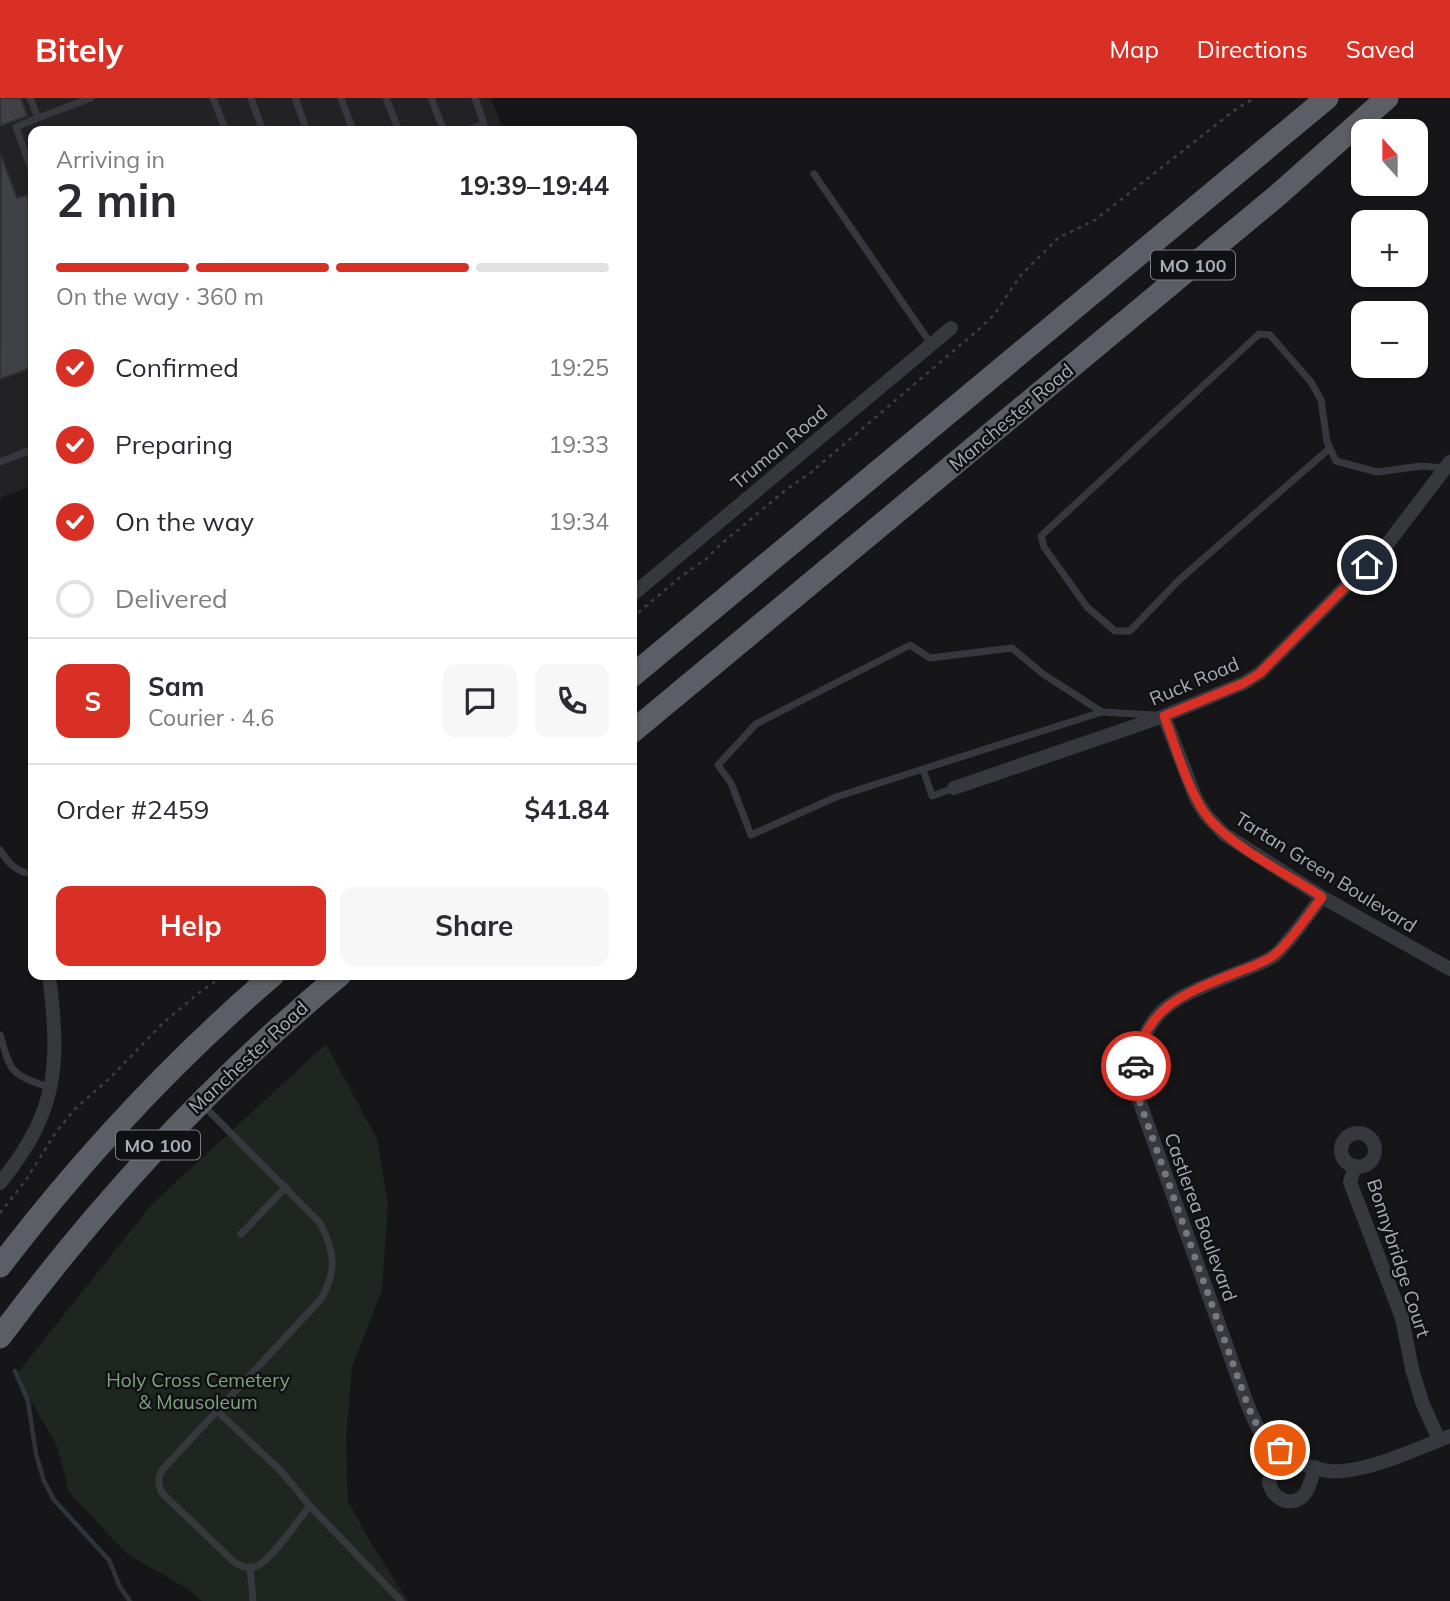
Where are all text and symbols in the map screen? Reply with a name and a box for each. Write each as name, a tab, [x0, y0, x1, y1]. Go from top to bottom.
text: Bitely	[35, 29, 123, 70]
text: Map	[1109, 34, 1159, 64]
text: Directions	[1197, 34, 1308, 64]
text: Saved	[1346, 34, 1415, 64]
north arrow	[1351, 119, 1428, 196]
map controls	[1351, 119, 1428, 378]
text: Arriving in	[56, 145, 165, 174]
text: 19:39–19:44	[458, 169, 609, 202]
text: 2 min	[56, 171, 177, 229]
button: +	[1351, 210, 1428, 287]
road number: MO 100	[1151, 250, 1235, 280]
text: On the way · 360 m	[56, 282, 264, 311]
button: −	[1351, 301, 1428, 378]
icon: check	[56, 349, 94, 387]
text: Confirmed	[115, 351, 239, 384]
text: 19:25	[549, 353, 609, 382]
street label: Manchester Road	[944, 358, 1078, 476]
street label: Truman Road	[726, 400, 832, 494]
icon: check	[56, 426, 94, 464]
text: Preparing	[115, 428, 233, 461]
text: 19:33	[549, 430, 609, 459]
icon: check	[56, 503, 94, 541]
text: On the way	[115, 505, 254, 538]
text: 19:34	[549, 507, 609, 536]
pin	[1337, 535, 1397, 595]
icon: home	[1348, 546, 1386, 584]
text: Delivered	[115, 582, 228, 615]
street label: Ruck Road	[1146, 651, 1242, 711]
button: chat	[443, 664, 517, 738]
button: phone	[535, 664, 609, 738]
text: Sam	[148, 670, 204, 703]
text: S	[85, 685, 101, 718]
text: Courier · 4.6	[148, 703, 274, 732]
text: Order #2459	[56, 793, 209, 826]
text: $41.84	[525, 793, 609, 826]
street label: Tartan Green Boulevard	[1231, 806, 1421, 938]
button: Help	[56, 886, 326, 966]
button: Share	[340, 886, 609, 966]
street label: Manchester Road	[183, 996, 313, 1118]
courier	[1101, 1031, 1171, 1101]
icon: car	[1117, 1047, 1155, 1085]
road number: MO 100	[116, 1130, 200, 1160]
street label: Castlerea Boulevard	[1159, 1130, 1243, 1304]
street label: Bonnybridge Court	[1362, 1176, 1436, 1341]
park label: Holy Cross Cemetery & Mausoleum	[106, 1368, 290, 1414]
pin	[1250, 1420, 1310, 1480]
icon: bag	[1261, 1431, 1299, 1469]

